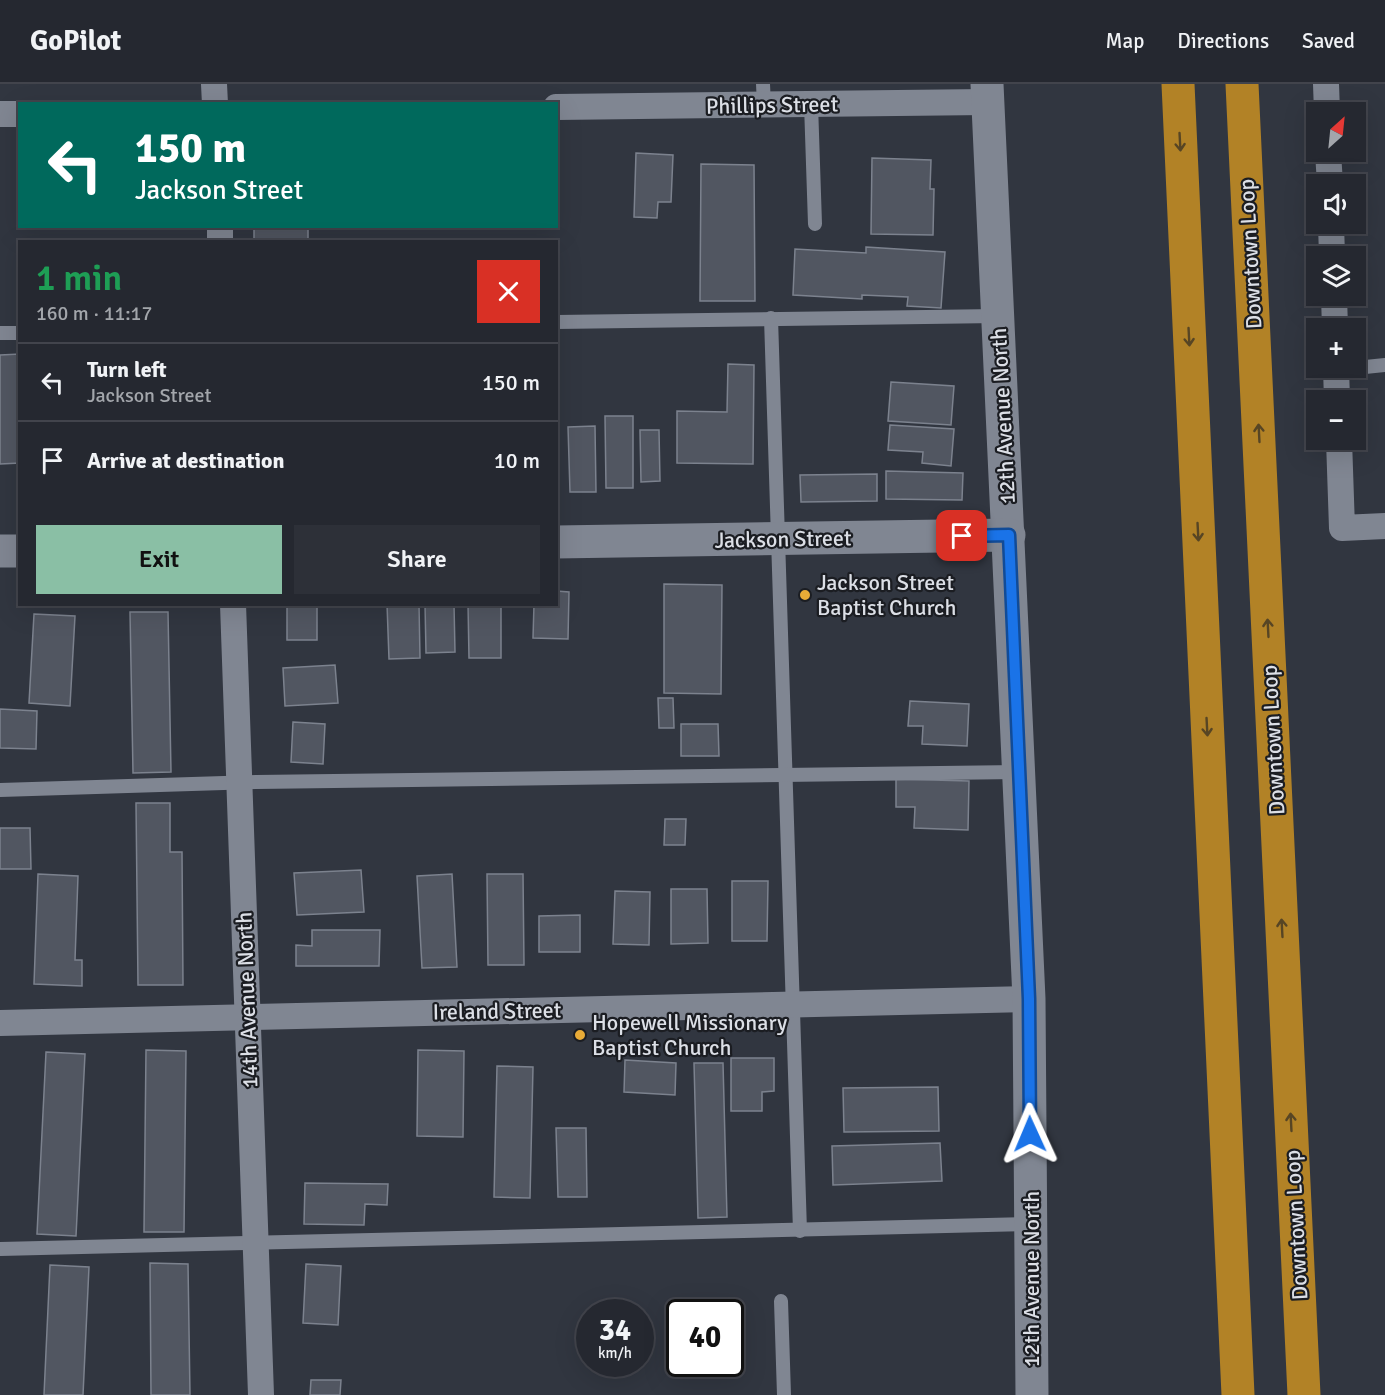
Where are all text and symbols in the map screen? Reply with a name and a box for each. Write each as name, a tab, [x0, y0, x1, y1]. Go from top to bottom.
text: GoPilot	[30, 24, 121, 58]
text: Map	[1106, 28, 1144, 54]
text: Directions	[1177, 28, 1269, 54]
text: Saved	[1302, 28, 1355, 54]
street label: Phillips Street	[706, 90, 839, 120]
north arrow	[1306, 102, 1366, 162]
map controls	[1306, 102, 1366, 450]
text: 150 m	[135, 123, 246, 174]
icon: left	[36, 126, 114, 204]
one-way arrow	[1175, 132, 1186, 152]
text: Jackson Street	[135, 174, 303, 207]
button: sound	[1306, 174, 1366, 234]
street label: Downtown Loop	[1233, 178, 1267, 330]
button: layers	[1306, 246, 1366, 306]
text: 1 min	[36, 256, 122, 301]
button: close	[477, 260, 540, 323]
text: 160 m · 11:17	[36, 301, 152, 326]
button: +	[1306, 318, 1366, 378]
street label: 12th Avenue North	[985, 327, 1021, 505]
one-way arrow	[1184, 327, 1195, 347]
text: Turn left	[87, 356, 167, 383]
icon: left	[36, 366, 69, 399]
text: 150 m	[482, 369, 540, 396]
text: Jackson Street	[87, 383, 212, 408]
button: −	[1306, 390, 1366, 450]
one-way arrow	[1253, 424, 1264, 444]
icon: arrive	[36, 444, 69, 477]
text: Arrive at destination	[87, 447, 284, 474]
text: 10 m	[494, 447, 540, 474]
pin	[936, 510, 987, 561]
icon: arrive	[945, 519, 978, 552]
one-way arrow	[1193, 522, 1204, 542]
street label: Jackson Street	[714, 524, 852, 554]
button: Exit	[36, 525, 282, 594]
button: Share	[294, 525, 540, 594]
place label: Jackson Street Baptist Church	[817, 569, 956, 621]
marker: Jackson Street Baptist Church	[798, 588, 812, 602]
one-way arrow	[1262, 618, 1273, 638]
street label: Downtown Loop	[1256, 664, 1290, 816]
one-way arrow	[1201, 716, 1213, 736]
street label: 14th Avenue North	[230, 911, 264, 1089]
one-way arrow	[1276, 918, 1287, 938]
street label: Ireland Street	[432, 996, 562, 1026]
place label: Hopewell Missionary Baptist Church	[592, 1009, 788, 1061]
marker: Hopewell Missionary Baptist Church	[573, 1028, 587, 1042]
position arrow	[998, 1102, 1062, 1166]
one-way arrow	[1286, 1113, 1297, 1133]
street label: Downtown Loop	[1279, 1149, 1313, 1301]
street label: 12th Avenue North	[1018, 1191, 1045, 1367]
speed limit sign: 40	[666, 1299, 744, 1377]
text: 34	[599, 1312, 631, 1349]
text: km/h	[598, 1344, 632, 1362]

